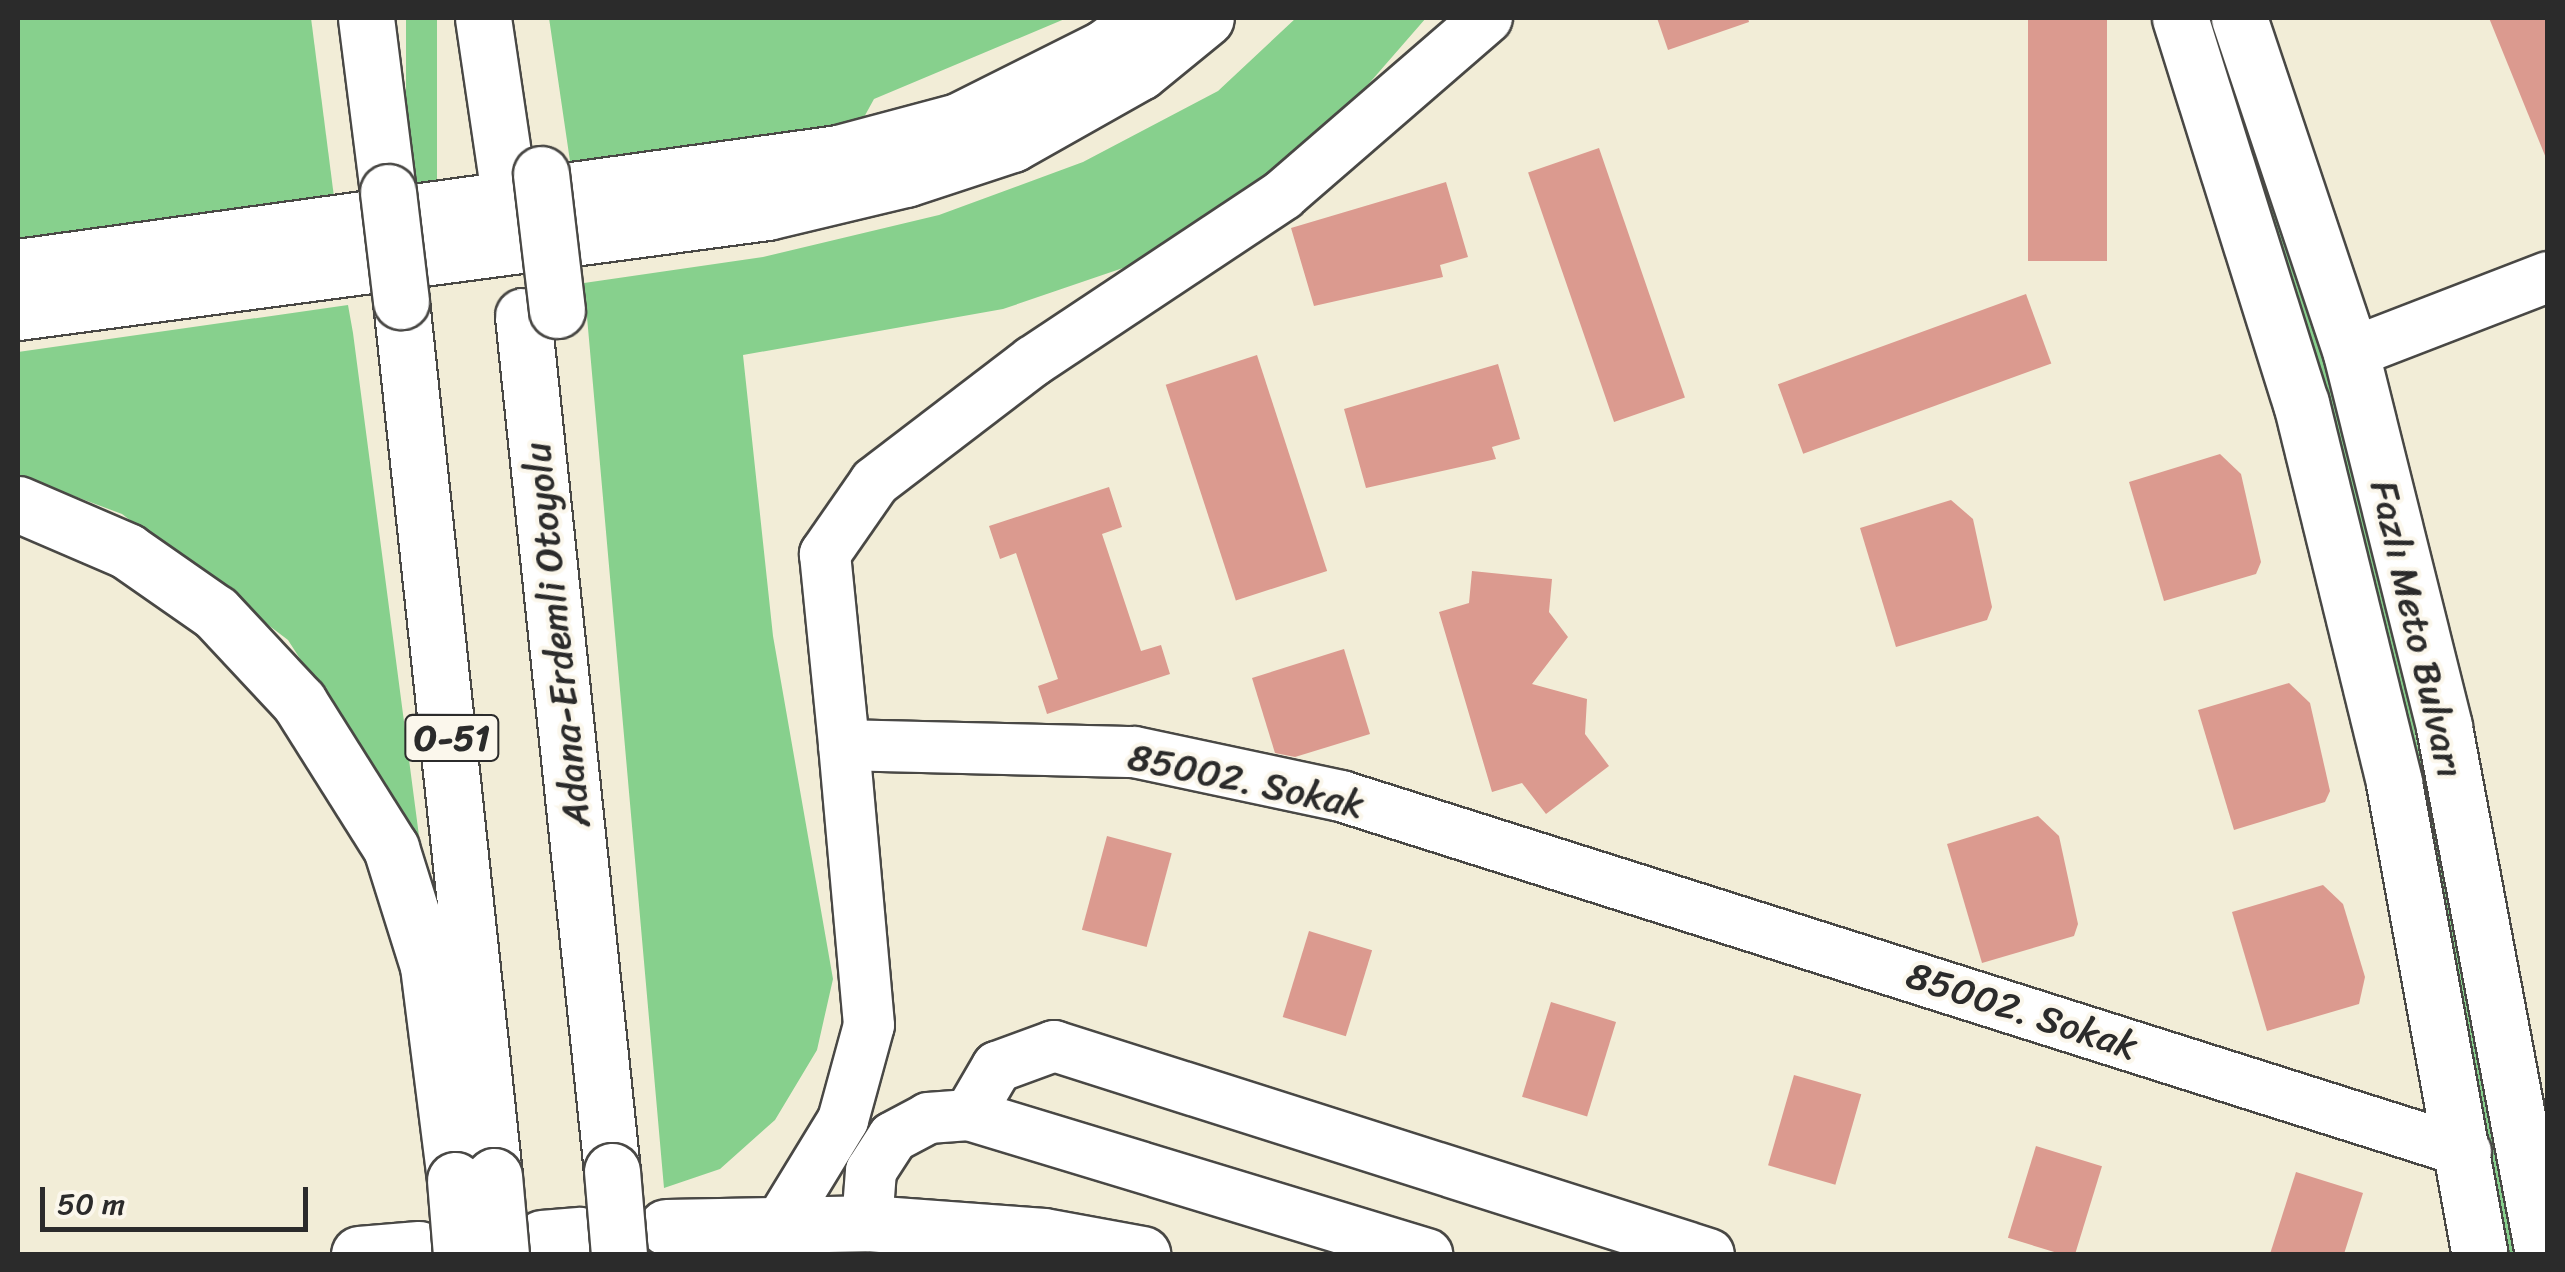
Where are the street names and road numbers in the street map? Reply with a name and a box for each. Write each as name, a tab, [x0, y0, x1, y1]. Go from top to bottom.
street label: Adana-Erdemli Otoyolu	[514, 440, 600, 830]
street label: Fazlı Meto Bulvarı	[2361, 476, 2473, 782]
road number: O-51	[402, 708, 502, 768]
street label: 85002. Sokak	[1124, 734, 1368, 828]
street label: 85002. Sokak	[1901, 952, 2143, 1070]

